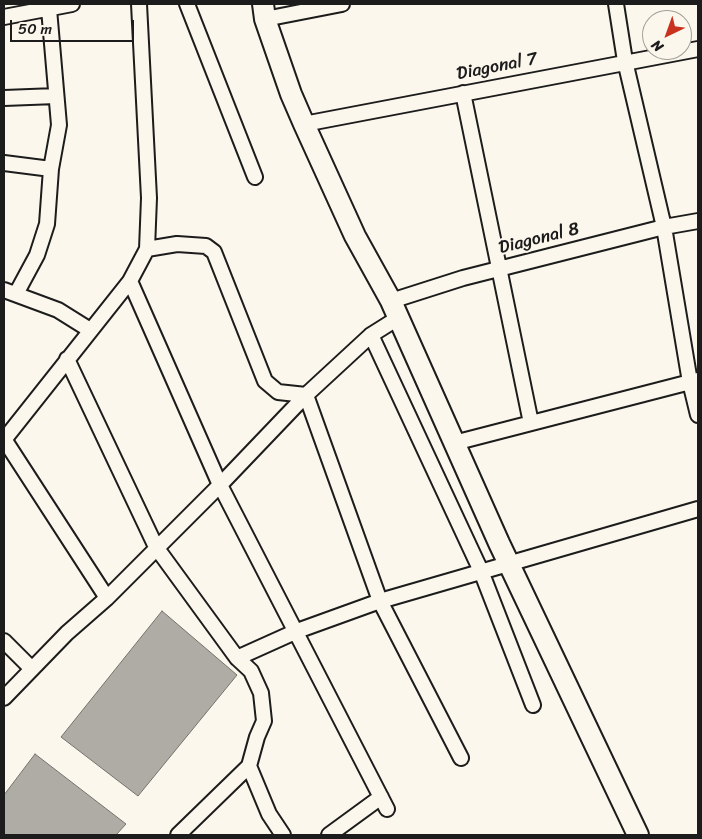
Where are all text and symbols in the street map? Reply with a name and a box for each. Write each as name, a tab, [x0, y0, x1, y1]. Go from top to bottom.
scale bar	[12, 10, 136, 42]
north arrow	[642, 10, 692, 60]
text: 50 m	[18, 16, 52, 42]
text: N	[645, 33, 669, 58]
street label: Diagonal 7	[455, 49, 539, 85]
street label: Diagonal 8	[497, 219, 581, 259]

